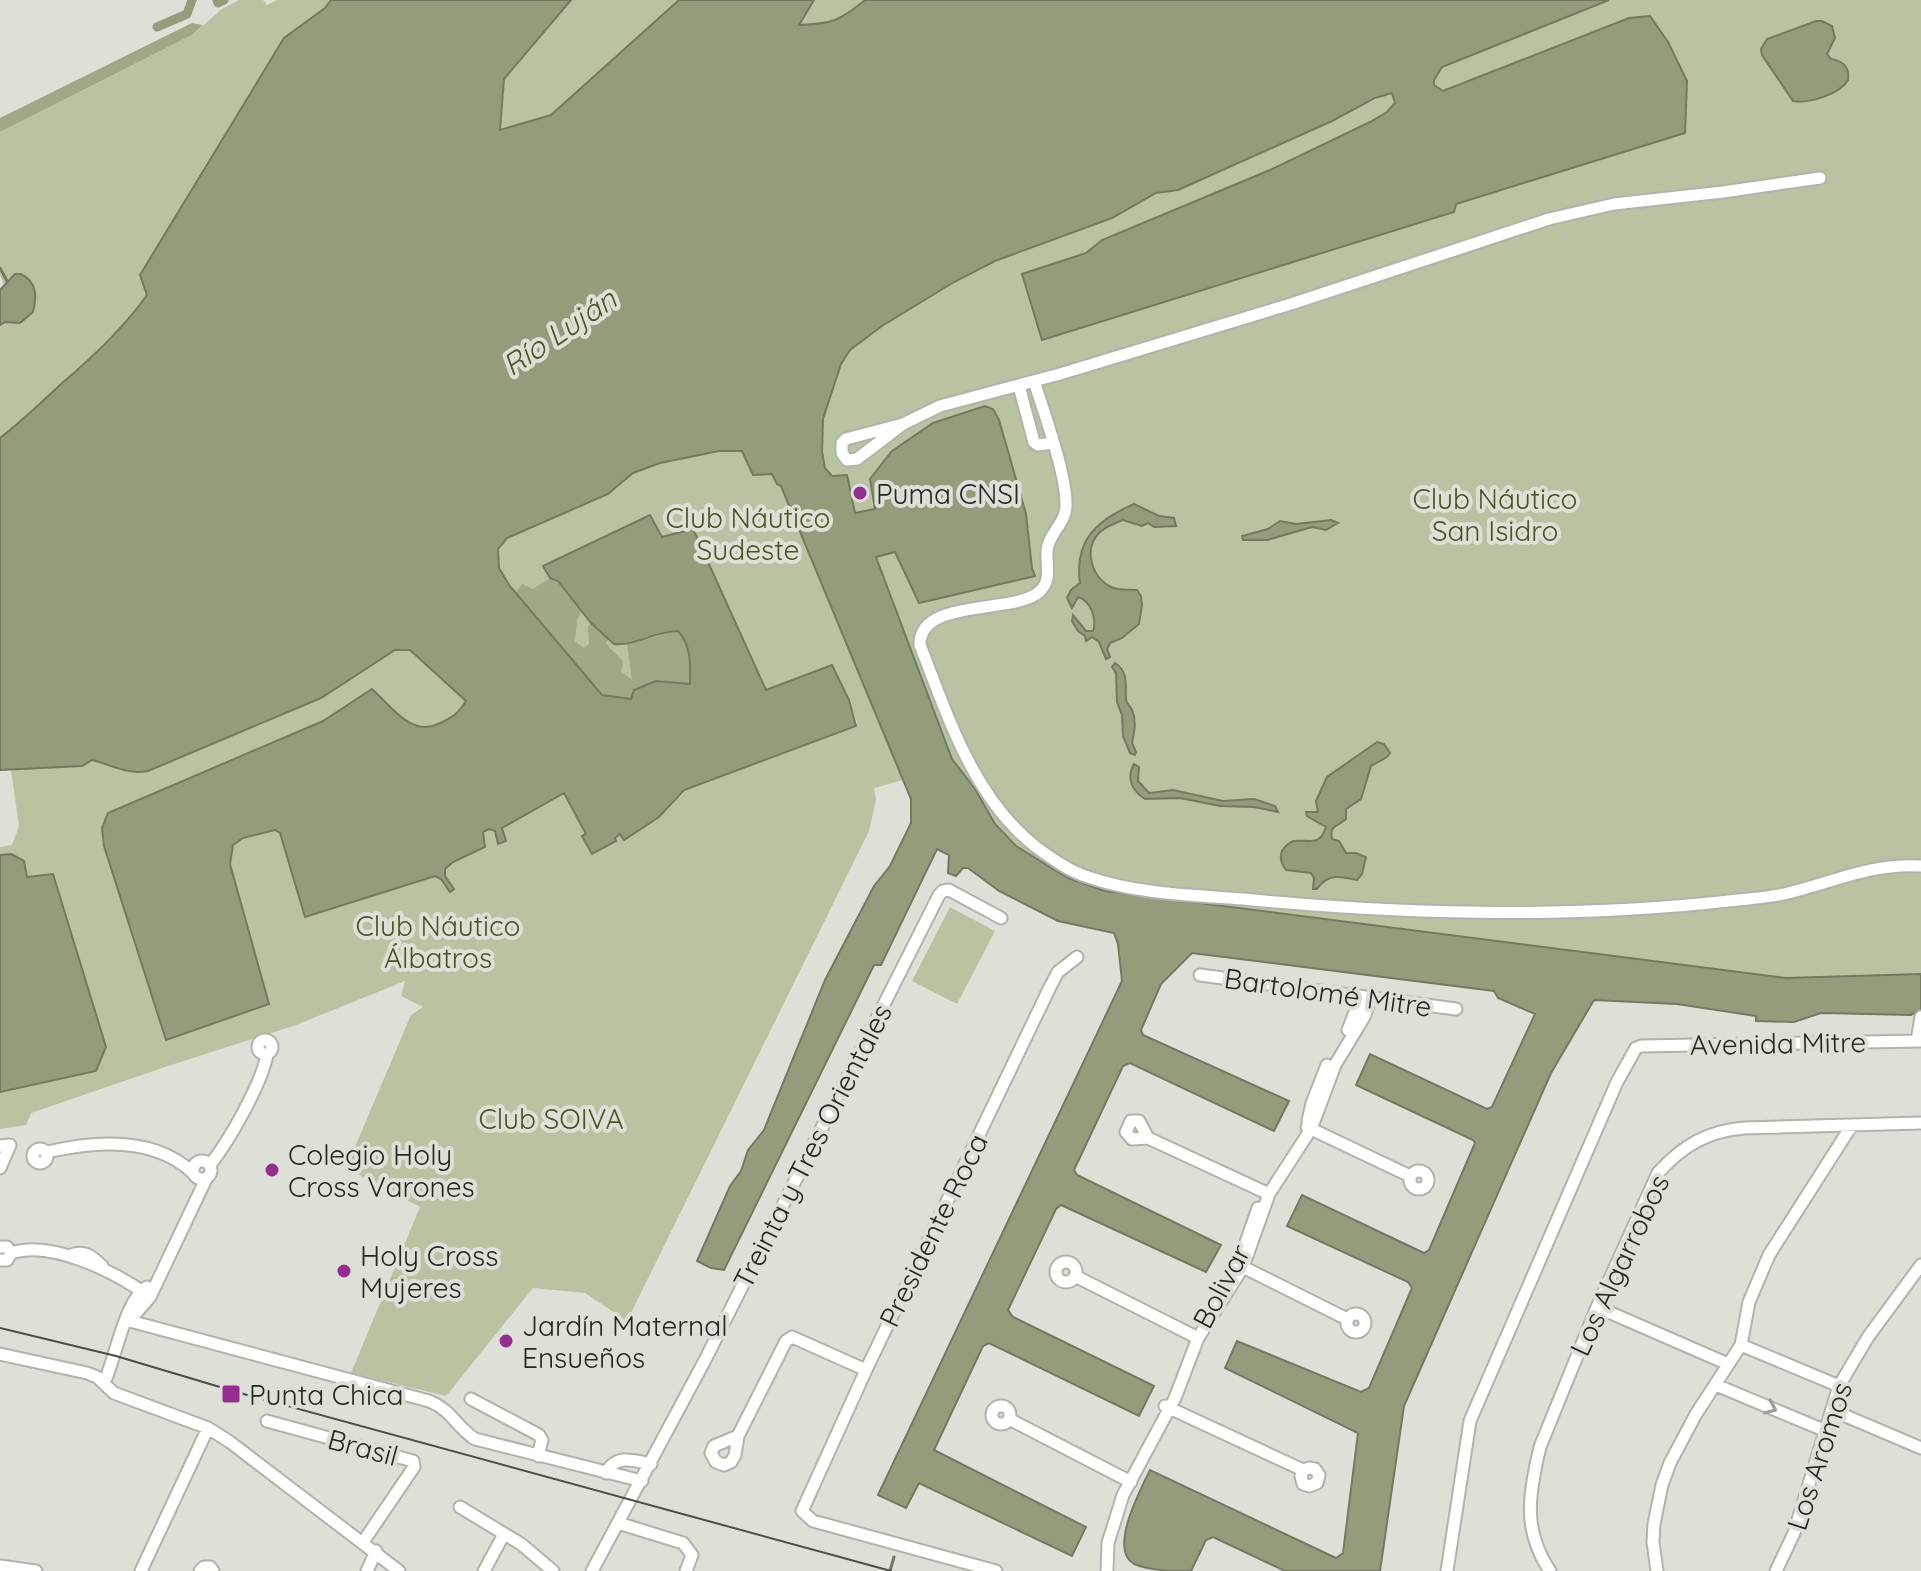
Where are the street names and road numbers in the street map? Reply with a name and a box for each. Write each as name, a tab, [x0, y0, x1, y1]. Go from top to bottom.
street label: Bartolomé Mitre	[1222, 960, 1434, 1024]
street label: Treinta y Tres Orientales	[725, 998, 899, 1294]
street label: Avenida Mitre	[1690, 1024, 1866, 1062]
street label: Presidente Roca	[871, 1128, 995, 1332]
street label: Los Algarrobos	[1562, 1169, 1676, 1361]
street label: Bolivar	[1184, 1238, 1258, 1334]
street label: Los Aromos	[1779, 1378, 1859, 1534]
street label: Brasil	[324, 1421, 402, 1473]

